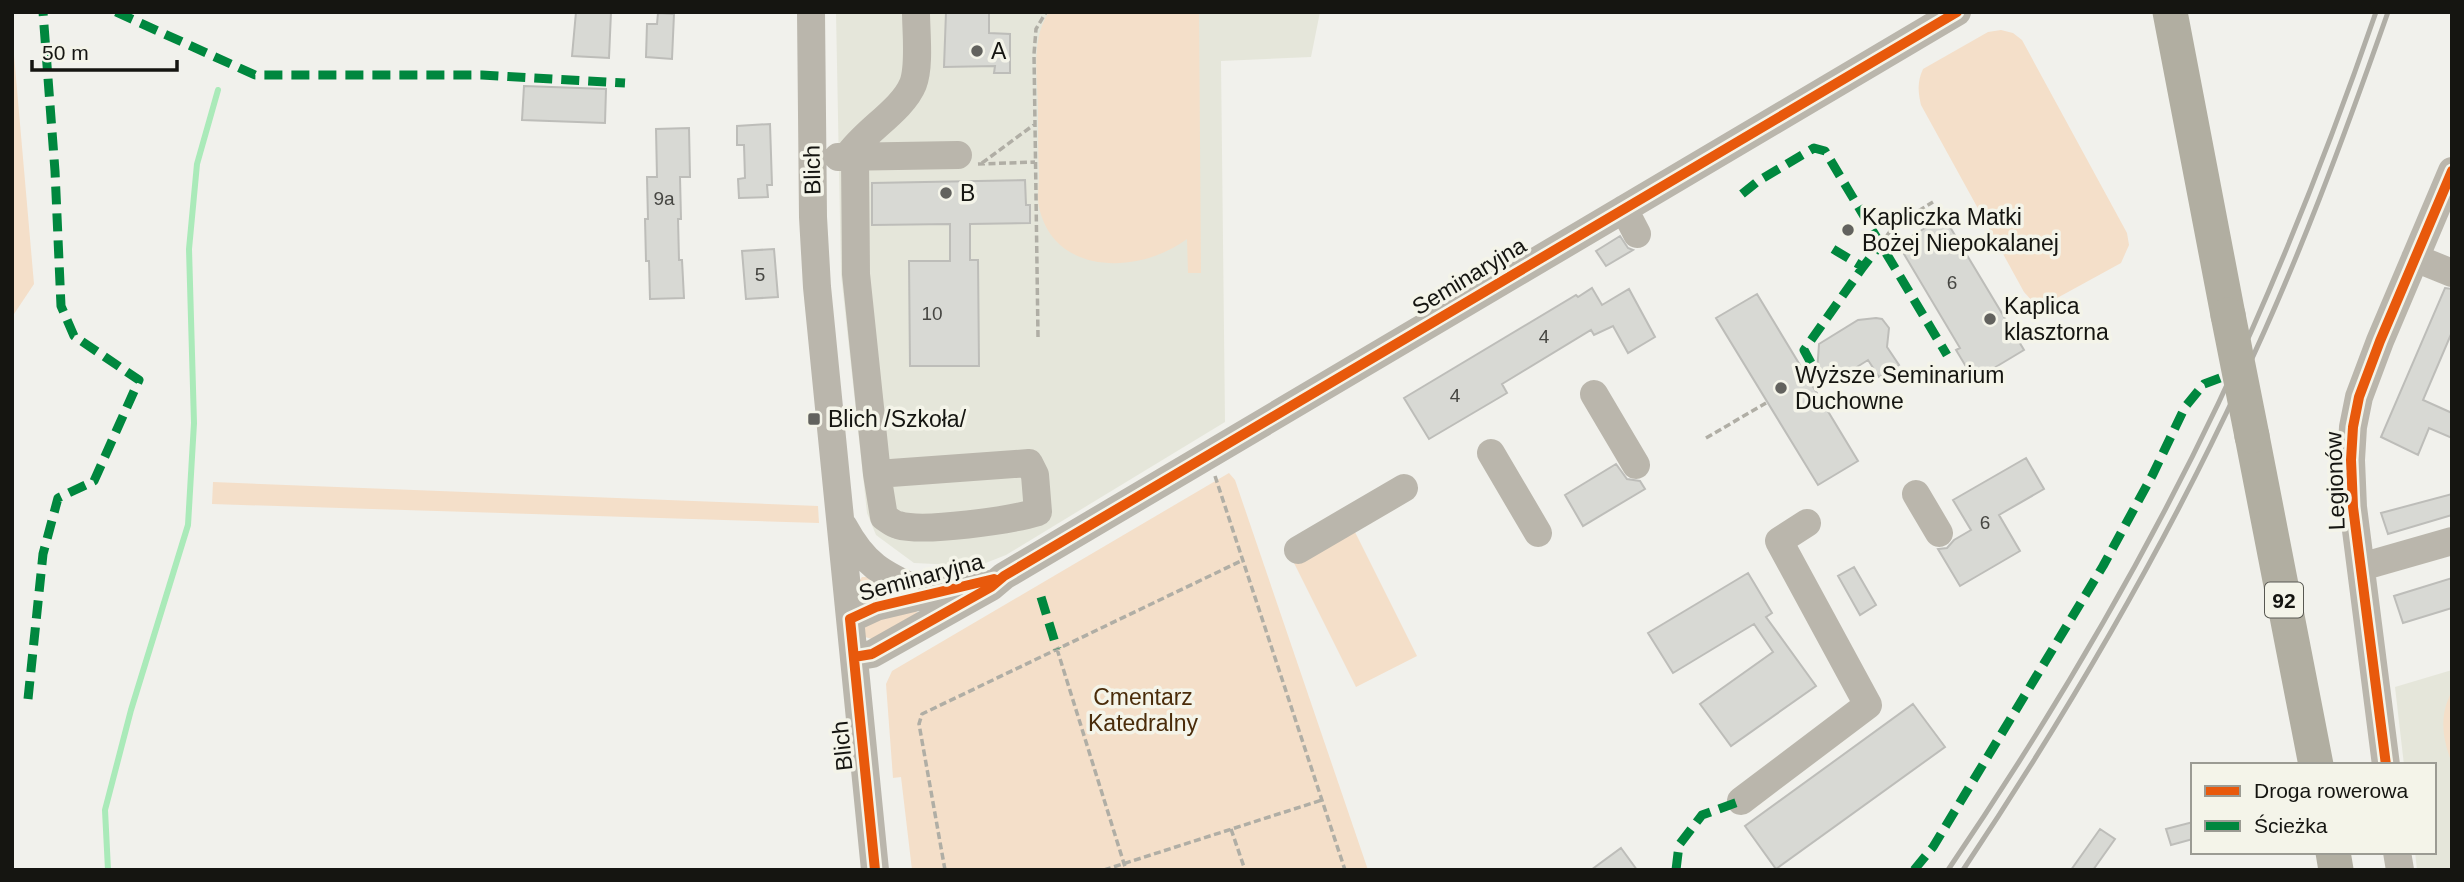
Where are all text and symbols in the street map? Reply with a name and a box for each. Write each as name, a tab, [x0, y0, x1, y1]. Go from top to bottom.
scale bar	[32, 28, 177, 72]
place label: A	[991, 38, 1007, 64]
text: 50 m	[42, 41, 89, 64]
marker: A	[969, 43, 985, 59]
street label: Blich	[799, 145, 825, 195]
place label: B	[960, 180, 975, 206]
marker: B	[938, 185, 954, 201]
house number: 9a	[653, 188, 675, 209]
place label: Kapliczka Matki Bożej Niepokalanej	[1862, 204, 2059, 256]
marker: Kapliczka Matki Bożej Niepokalanej	[1840, 222, 1856, 238]
street label: Seminaryjna	[1408, 232, 1531, 320]
house number: 5	[755, 264, 765, 285]
house number: 6	[1947, 272, 1957, 293]
place label: Kaplica klasztorna	[2004, 293, 2109, 345]
house number: 10	[921, 303, 943, 324]
marker: Kaplica klasztorna	[1982, 311, 1998, 327]
house number: 4	[1539, 326, 1550, 347]
place label: Wyższe Seminarium Duchowne	[1795, 362, 2004, 414]
marker: Wyższe Seminarium Duchowne	[1773, 380, 1789, 396]
house number: 4	[1450, 385, 1461, 406]
place label: Blich /Szkoła/	[828, 406, 967, 432]
marker: Blich /Szkoła/	[806, 411, 822, 427]
street label: Legionów	[2320, 431, 2350, 531]
house number: 6	[1980, 512, 1990, 533]
street label: Seminaryjna	[856, 548, 986, 606]
road number: 92	[2265, 582, 2303, 618]
park label: Cmentarz Katedralny	[1088, 684, 1198, 736]
street label: Blich	[826, 720, 858, 772]
legend	[2191, 763, 2436, 854]
text: Droga rowerowa	[2254, 779, 2408, 802]
text: Ścieżka	[2254, 814, 2328, 837]

